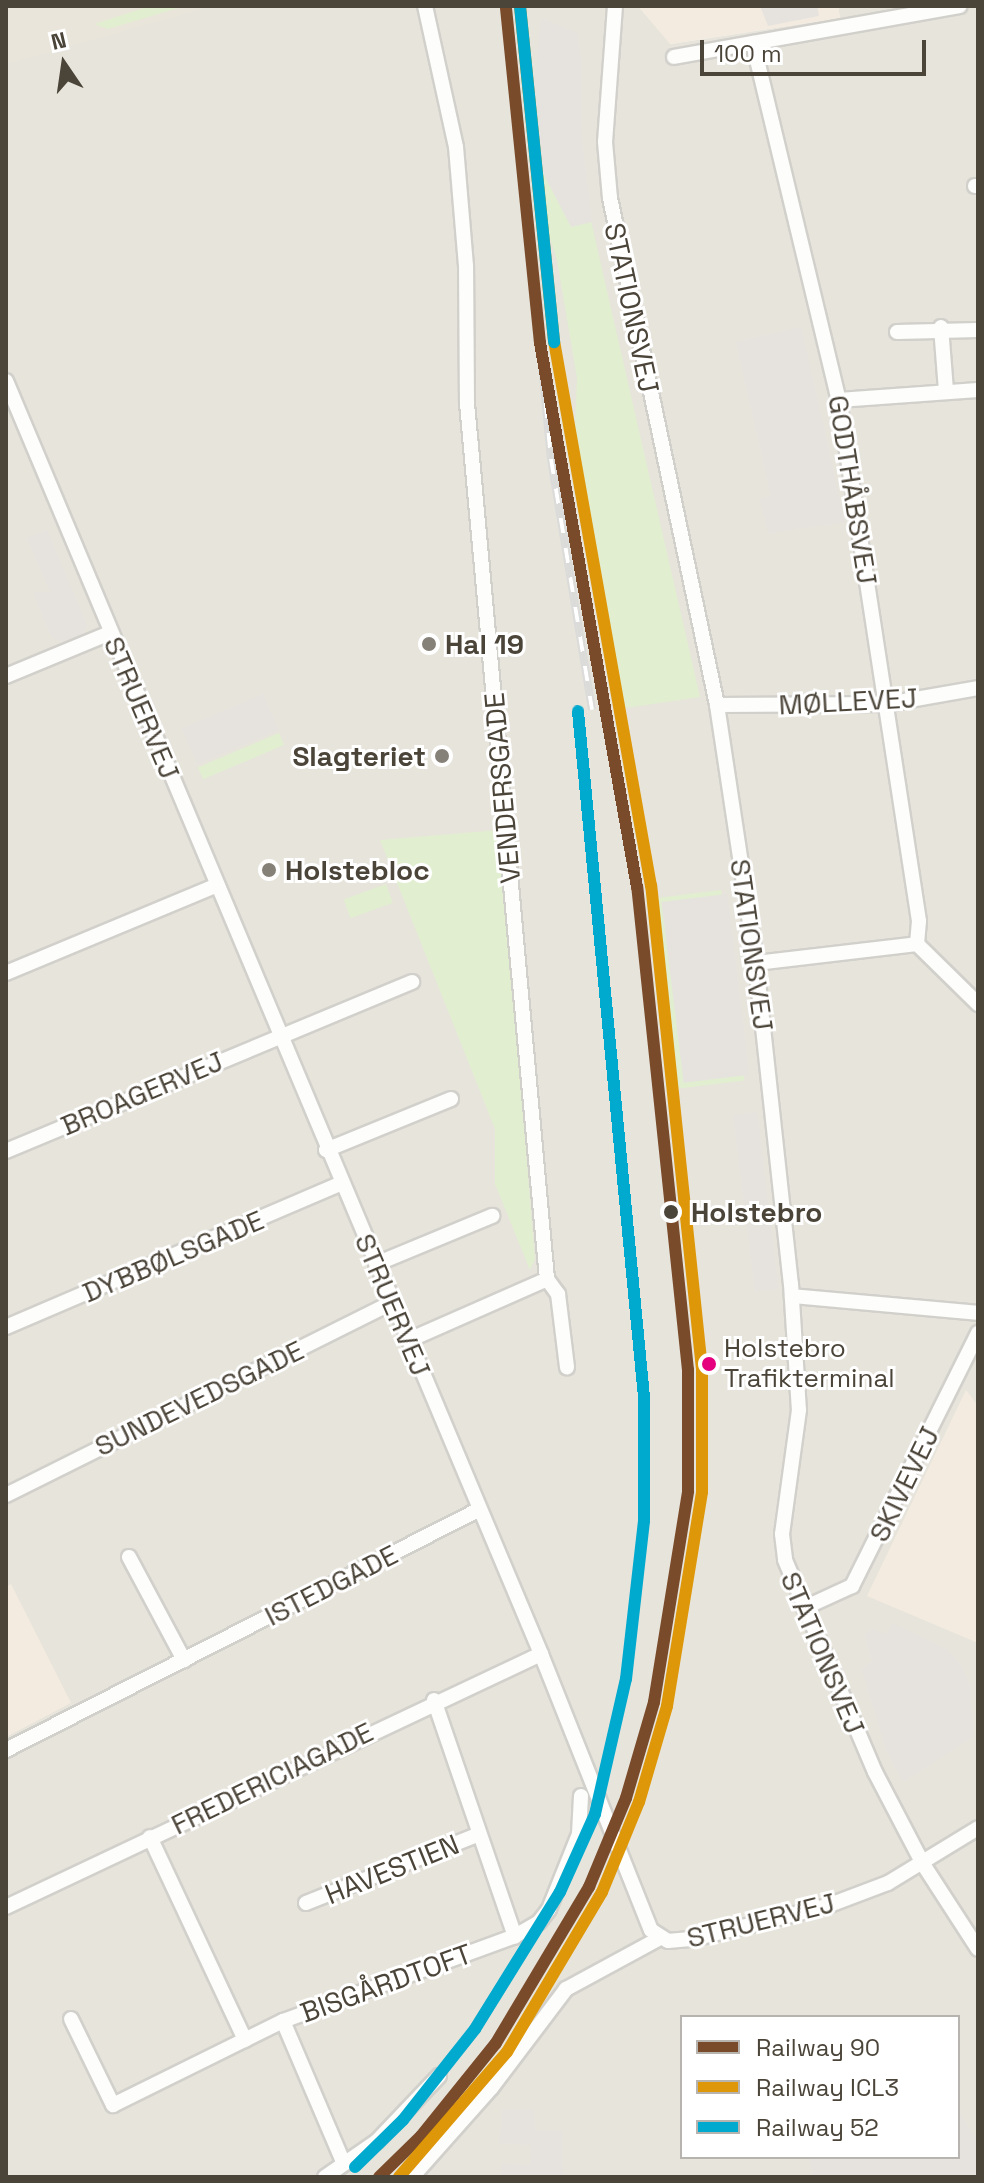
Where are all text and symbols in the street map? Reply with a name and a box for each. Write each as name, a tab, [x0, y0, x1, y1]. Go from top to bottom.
north arrow	[24, 24, 104, 104]
scale bar	[704, 24, 930, 74]
text: N	[48, 25, 69, 56]
text: 100 m	[714, 38, 782, 69]
street label: STATIONSVEJ	[598, 220, 666, 396]
street label: GODTHÅBSVEJ	[821, 393, 885, 587]
place label: Hal 19	[445, 627, 524, 661]
street label: STRUERVEJ	[97, 632, 187, 784]
marker: Hal 19	[420, 635, 438, 653]
street label: MØLLEVEJ	[778, 681, 918, 721]
street label: VENDERSGADE	[477, 691, 527, 885]
place label: Slagteriet	[292, 739, 426, 773]
marker: Slagteriet	[433, 747, 451, 765]
place label: Holstebloc	[285, 853, 430, 887]
street label: STATIONSVEJ	[723, 857, 781, 1033]
marker: Holstebloc	[260, 861, 278, 879]
street label: BROAGERVEJ	[56, 1044, 228, 1142]
place label: Holstebro	[691, 1195, 822, 1229]
marker: Holstebro	[658, 1199, 684, 1225]
street label: DYBBØLSGADE	[77, 1203, 269, 1309]
street label: STRUERVEJ	[348, 1229, 438, 1381]
street label: SUNDEVEDSGADE	[89, 1333, 309, 1463]
place label: Holstebro Trafikterminal	[724, 1333, 895, 1394]
marker: Holstebro Trafikterminal	[701, 1356, 717, 1372]
street label: SKIVEVEJ	[862, 1421, 946, 1547]
street label: ISTEDGADE	[259, 1537, 403, 1633]
street label: STATIONSVEJ	[774, 1567, 872, 1739]
street label: FREDERICIAGADE	[166, 1715, 378, 1841]
street label: HAVESTIEN	[320, 1827, 464, 1911]
street label: STRUERVEJ	[683, 1885, 839, 1955]
street label: BISGÅRDTOFT	[296, 1936, 476, 2030]
legend	[680, 2015, 960, 2159]
text: Railway 90	[756, 2032, 880, 2063]
text: Railway ICL3	[756, 2072, 899, 2103]
text: Railway 52	[756, 2112, 879, 2143]

